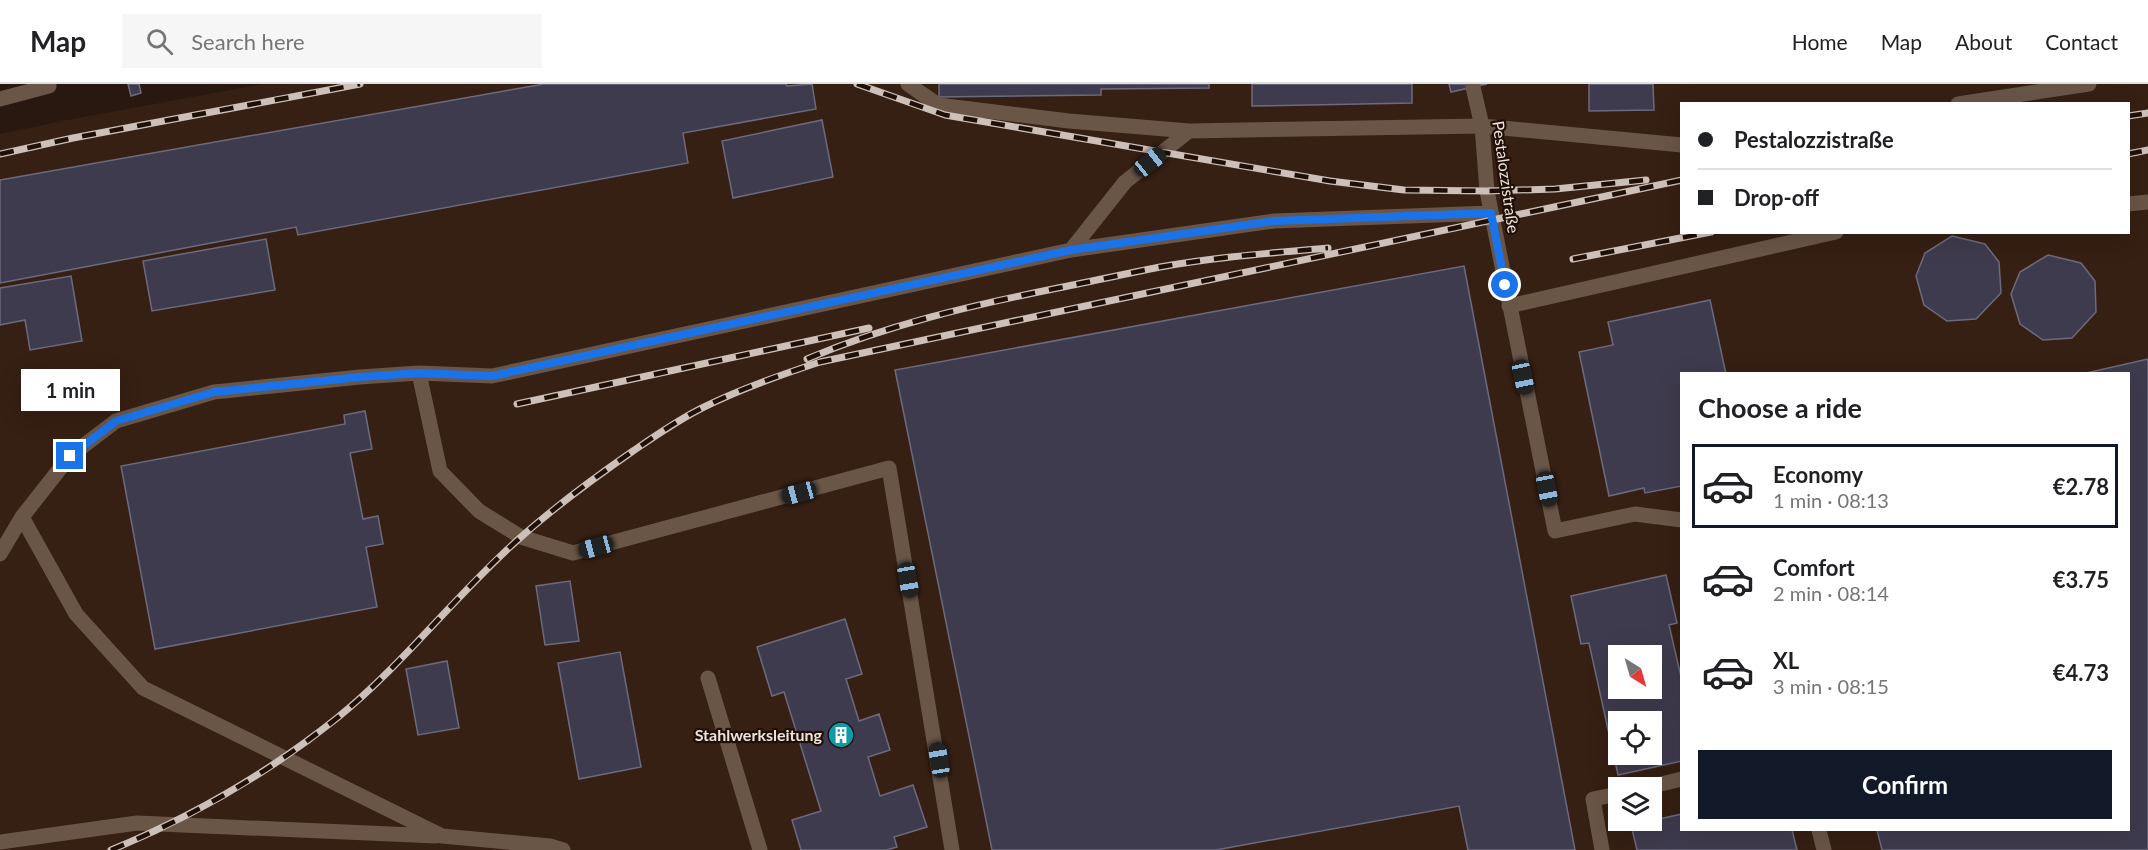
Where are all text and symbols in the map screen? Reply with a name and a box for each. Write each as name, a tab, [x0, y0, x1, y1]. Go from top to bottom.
search box	[122, 14, 542, 68]
text: Map	[30, 24, 86, 58]
icon: search	[143, 25, 176, 58]
text: Search here	[191, 28, 305, 55]
text: Home	[1792, 29, 1848, 54]
text: Map	[1881, 29, 1922, 54]
text: About	[1955, 29, 2012, 54]
text: Contact	[2045, 29, 2118, 54]
street label: Pestalozzistraße	[1489, 120, 1524, 234]
text: Pestalozzistraße	[1734, 126, 1894, 153]
car	[1130, 144, 1170, 180]
text: Drop-off	[1734, 184, 1819, 211]
route start	[1491, 271, 1518, 298]
car	[1510, 358, 1536, 396]
callout: 1 min	[20, 369, 119, 411]
text: 1 min	[46, 378, 95, 402]
text: Choose a ride	[1698, 391, 1862, 424]
route end	[56, 442, 83, 469]
icon: car	[1701, 459, 1755, 513]
text: Economy	[1773, 461, 1863, 488]
car	[1535, 470, 1559, 508]
text: €2.78	[2053, 473, 2109, 500]
car	[779, 480, 819, 506]
text: 1 min · 08:13	[1773, 488, 1889, 512]
car	[576, 534, 616, 560]
icon: car	[1701, 552, 1755, 606]
text: Comfort	[1773, 554, 1855, 581]
car	[896, 561, 920, 599]
text: €3.75	[2053, 566, 2109, 593]
text: 2 min · 08:14	[1773, 581, 1889, 605]
north arrow	[1608, 645, 1662, 699]
map controls	[1608, 645, 1662, 831]
icon: car	[1701, 645, 1755, 699]
text: XL	[1773, 647, 1799, 674]
text: €4.73	[2053, 659, 2109, 686]
text: 3 min · 08:15	[1773, 674, 1889, 698]
button: locate	[1608, 711, 1662, 765]
building icon: Stahlwerksleitung	[826, 720, 856, 750]
place label: Stahlwerksleitung	[695, 725, 823, 744]
car	[927, 741, 951, 779]
button: Confirm	[1698, 750, 2112, 819]
button: layers	[1608, 777, 1662, 831]

